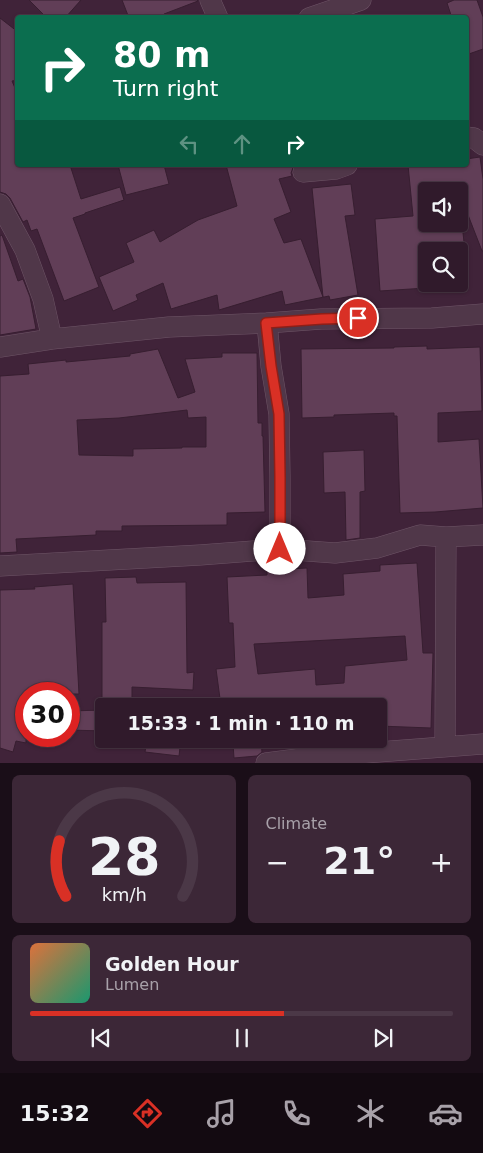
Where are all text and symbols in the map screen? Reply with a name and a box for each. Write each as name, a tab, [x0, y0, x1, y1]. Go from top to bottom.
icon: right	[30, 35, 95, 100]
text: 80 m	[113, 35, 210, 75]
text: Turn right	[113, 76, 218, 101]
icon: left	[175, 130, 203, 158]
icon: ahead	[228, 130, 256, 158]
icon: right	[281, 130, 309, 158]
map controls	[418, 182, 468, 292]
button: sound	[418, 182, 468, 232]
button: search	[418, 242, 468, 292]
pin	[337, 297, 379, 339]
icon: arrive	[344, 304, 372, 332]
position arrow	[253, 522, 305, 574]
speed limit sign: 30	[15, 682, 80, 747]
text: 15:33 · 1 min · 110 m	[127, 712, 355, 734]
text: Climate	[266, 814, 327, 833]
text: 28	[88, 827, 160, 887]
text: 21°	[323, 839, 395, 883]
text: −	[266, 846, 289, 879]
text: +	[430, 846, 453, 879]
text: km/h	[101, 884, 146, 905]
text: Golden Hour	[105, 953, 239, 975]
text: Lumen	[105, 975, 159, 994]
icon: previous	[87, 1024, 115, 1052]
icon: pause	[228, 1024, 256, 1052]
icon: next	[369, 1024, 397, 1052]
icon: directions	[130, 1096, 165, 1131]
icon: music	[204, 1096, 239, 1131]
icon: phone	[279, 1096, 314, 1131]
icon: climate	[353, 1096, 388, 1131]
icon: car	[428, 1096, 463, 1131]
text: 15:32	[20, 1101, 90, 1126]

